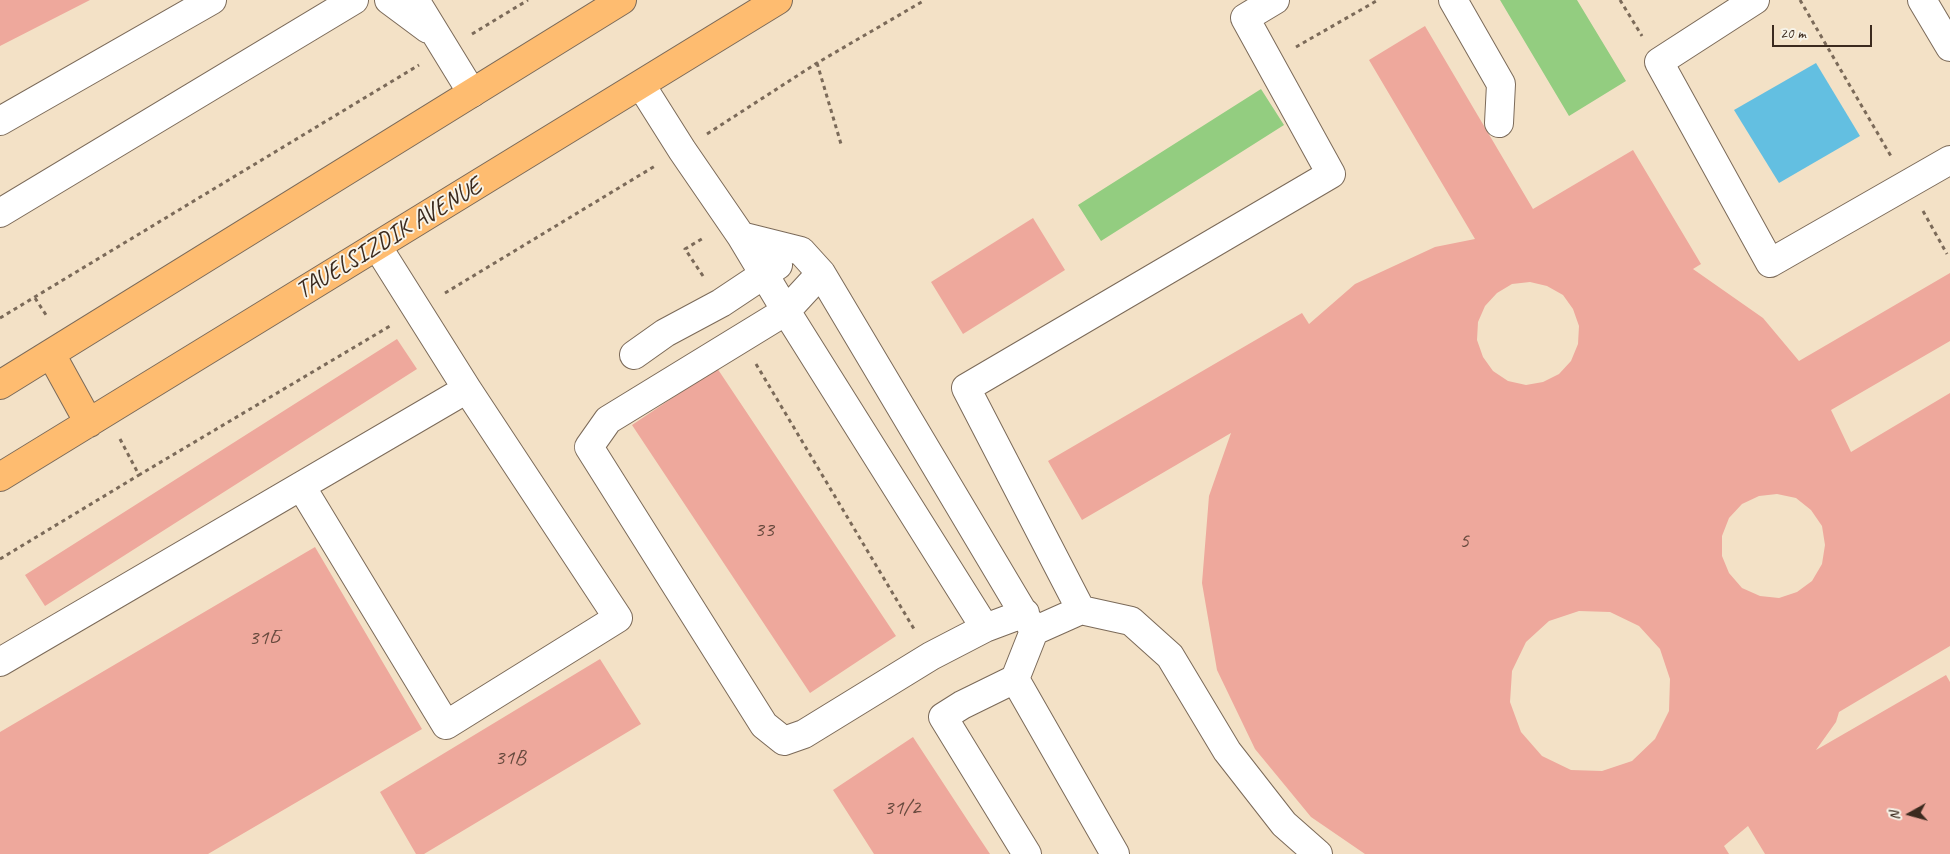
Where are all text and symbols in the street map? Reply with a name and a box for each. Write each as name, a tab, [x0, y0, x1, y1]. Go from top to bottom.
scale bar	[1775, 15, 1875, 47]
text: 20 m	[1780, 24, 1806, 43]
street label: TAUELSIZDIK AVENUE	[291, 172, 487, 306]
house number: 33	[754, 517, 774, 543]
house number: 5	[1459, 528, 1469, 554]
house number: 31Б	[249, 625, 279, 651]
house number: 31В	[494, 745, 526, 771]
north arrow	[1885, 789, 1935, 839]
house number: 31/2	[884, 795, 920, 821]
text: N	[1886, 811, 1904, 821]

